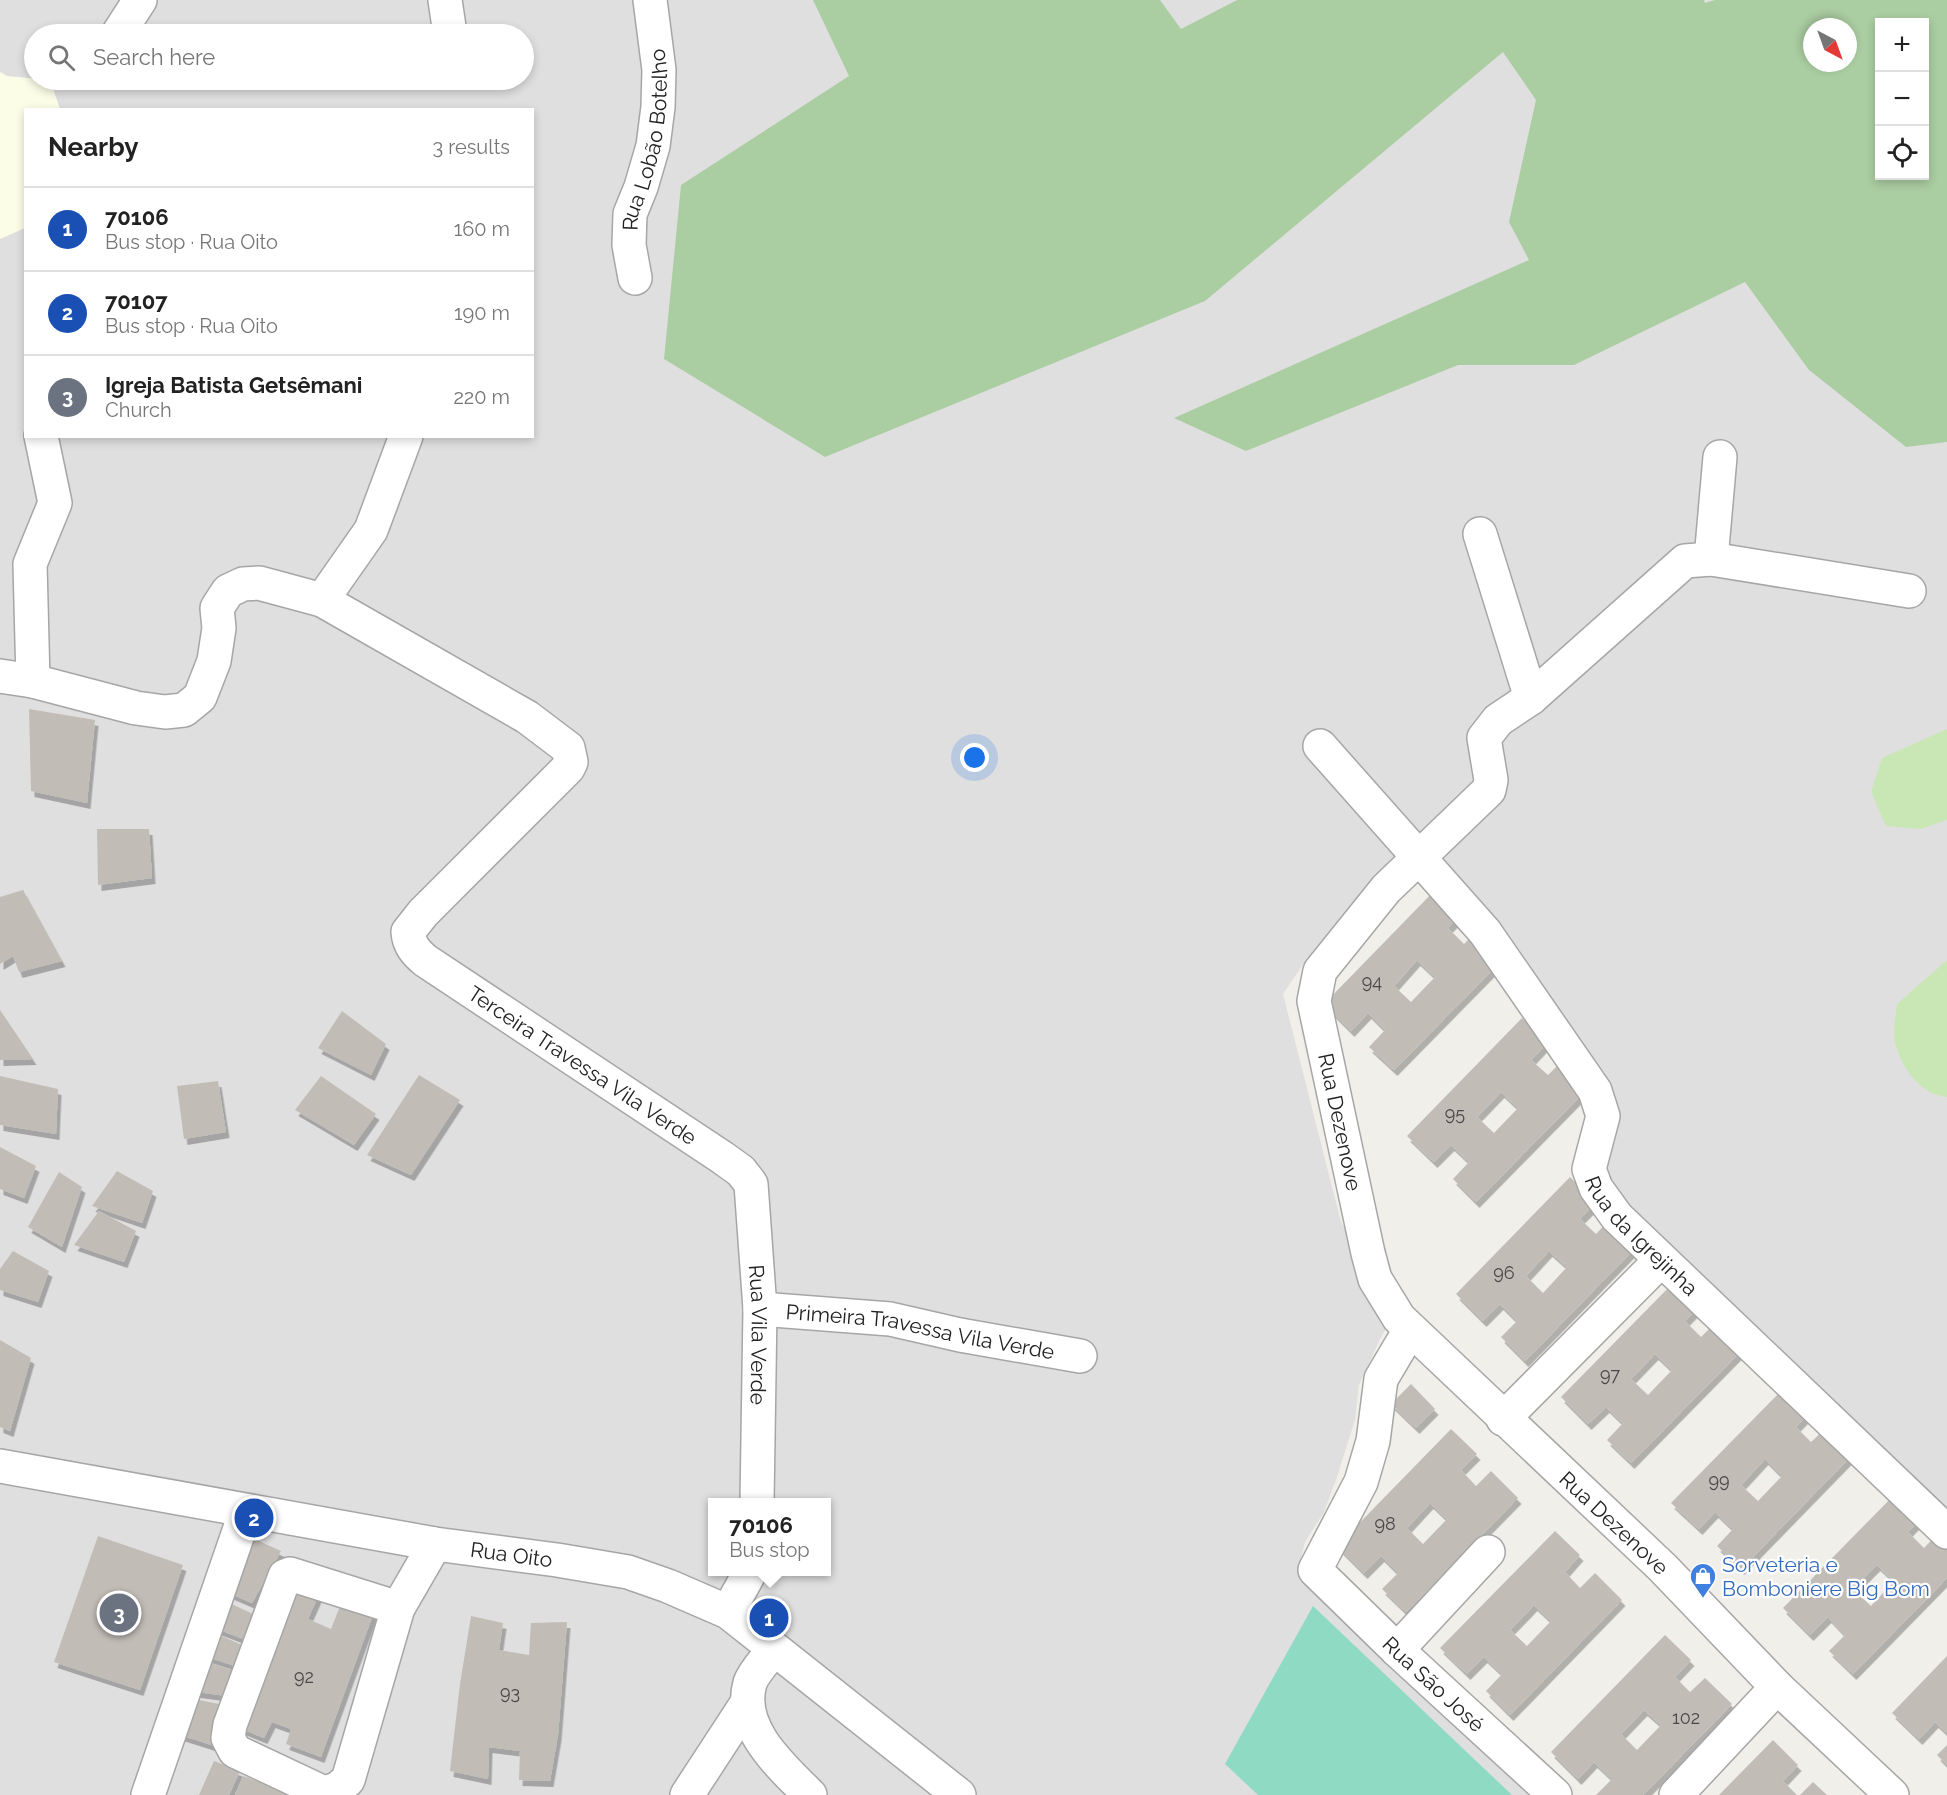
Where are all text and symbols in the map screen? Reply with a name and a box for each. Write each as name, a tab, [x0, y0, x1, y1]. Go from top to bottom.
north arrow	[1803, 18, 1857, 72]
map controls	[1875, 18, 1929, 180]
button: +	[1875, 18, 1929, 72]
search box	[24, 24, 534, 90]
icon: search	[45, 41, 78, 74]
text: Search here	[93, 44, 215, 70]
street label: Rua Lobão Botelho	[617, 48, 672, 231]
button: −	[1875, 72, 1929, 126]
button: locate	[1875, 126, 1929, 180]
text: Nearby	[48, 132, 138, 162]
text: 3 results	[432, 135, 510, 159]
text: 70106	[105, 204, 169, 230]
text: 1	[63, 217, 72, 241]
text: 160 m	[454, 217, 510, 241]
text: Bus stop · Rua Oito	[105, 230, 278, 254]
text: 70107	[105, 288, 168, 314]
text: 2	[62, 301, 73, 325]
text: 190 m	[454, 301, 510, 325]
text: Bus stop · Rua Oito	[105, 314, 278, 338]
text: Igreja Batista Getsêmani	[105, 372, 362, 398]
text: 3	[62, 385, 73, 409]
text: 220 m	[453, 385, 510, 409]
text: Church	[105, 398, 172, 422]
your location	[960, 743, 989, 772]
house number: 94	[1362, 971, 1382, 992]
street label: Terceira Travessa Vila Verde	[464, 980, 702, 1150]
street label: Rua Dezenove	[1313, 1051, 1367, 1193]
house number: 95	[1445, 1103, 1465, 1124]
street label: Rua da Igrejinha	[1580, 1172, 1703, 1300]
house number: 96	[1493, 1262, 1515, 1283]
street label: Rua Vila Verde	[744, 1264, 773, 1405]
street label: Primeira Travessa Vila Verde	[785, 1299, 1057, 1364]
house number: 97	[1600, 1364, 1620, 1385]
street label: Rua Dezenove	[1554, 1466, 1674, 1580]
house number: 99	[1708, 1470, 1730, 1491]
pin: 2	[234, 1496, 274, 1540]
popup	[708, 1498, 831, 1576]
text: 70106	[729, 1512, 793, 1538]
house number: 98	[1374, 1513, 1396, 1534]
street label: Rua Oito	[469, 1536, 554, 1572]
text: Bus stop	[729, 1538, 810, 1562]
place label: Sorveteria e Bomboniere Big Bom	[1722, 1552, 1930, 1601]
shop icon: Sorveteria e Bomboniere Big Bom	[1688, 1561, 1718, 1599]
pin: 3	[100, 1590, 138, 1636]
pin: 1	[750, 1596, 788, 1640]
street label: Rua São José	[1378, 1631, 1490, 1737]
house number: 92	[294, 1666, 314, 1687]
house number: 93	[500, 1682, 520, 1703]
house number: 102	[1672, 1707, 1700, 1728]

